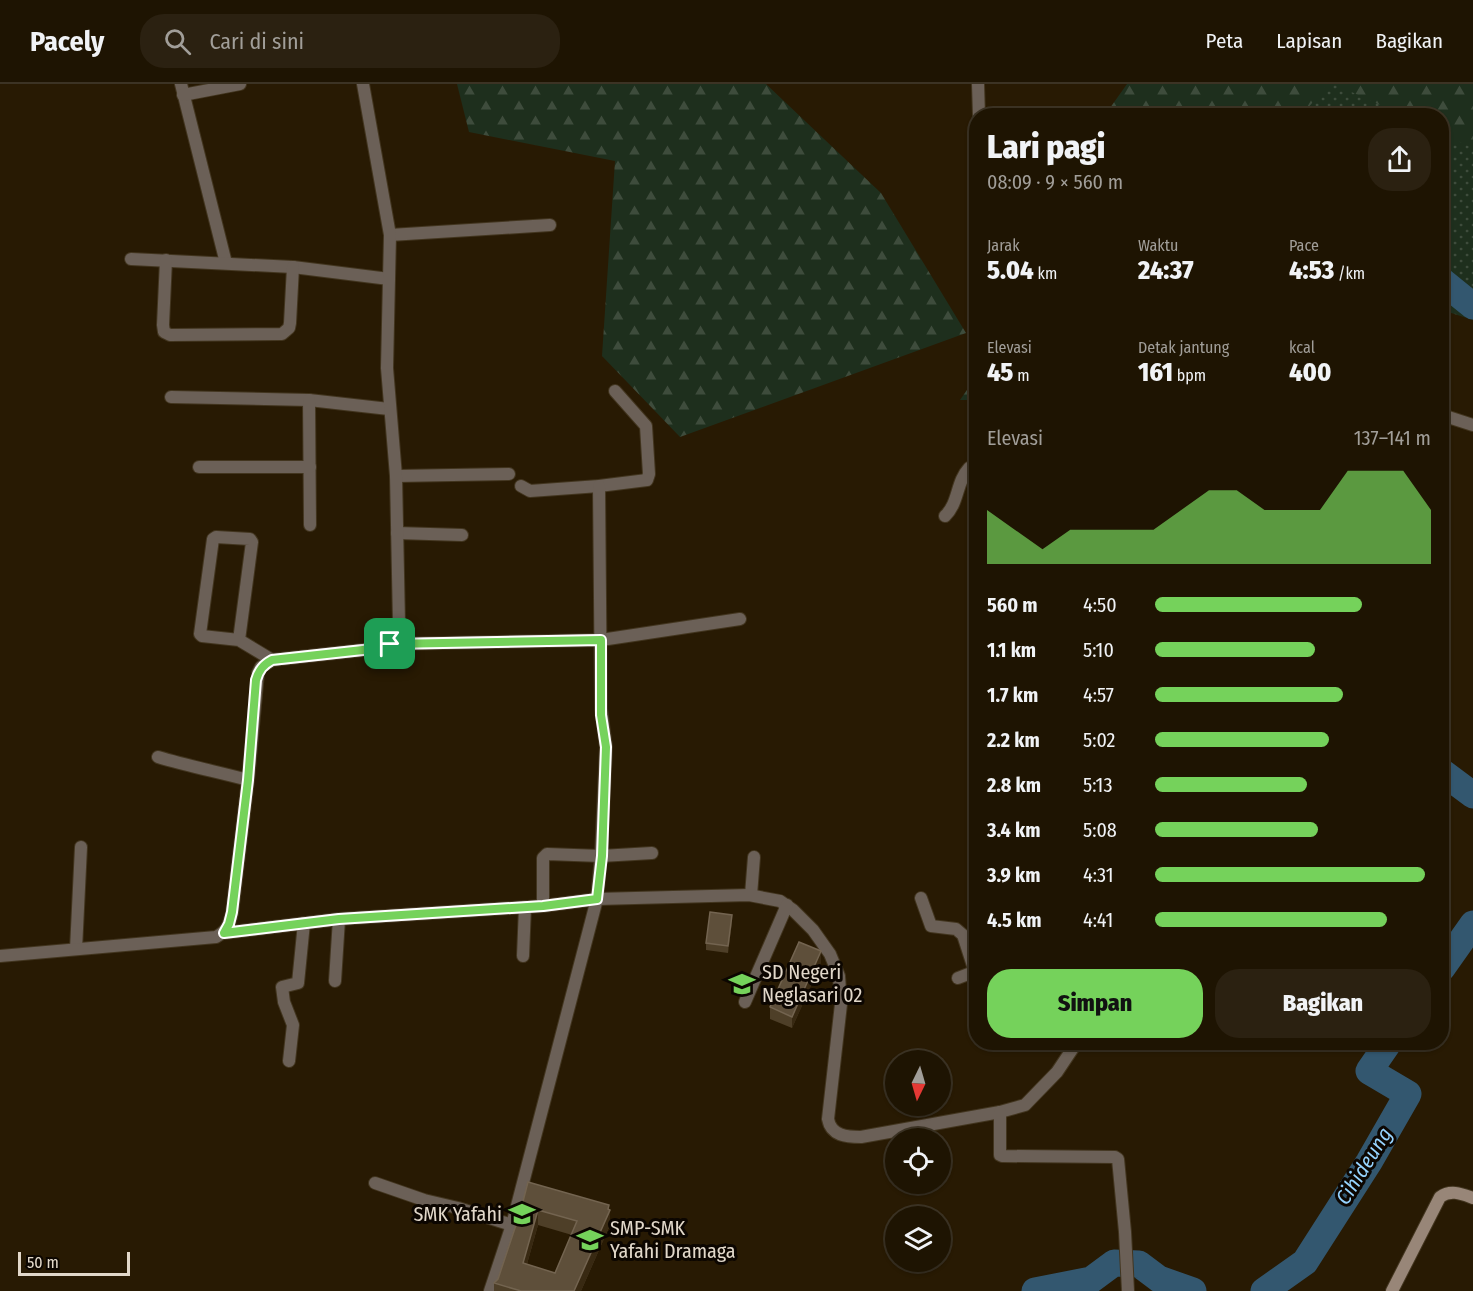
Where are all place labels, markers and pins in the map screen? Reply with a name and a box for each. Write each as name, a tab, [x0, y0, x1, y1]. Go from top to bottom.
pin	[364, 618, 415, 669]
place label: SD Negeri Neglasari 02	[762, 960, 862, 1007]
school or university icon: SD Negeri Neglasari 02	[727, 969, 757, 999]
school or university icon: SMK Yafahi	[507, 1199, 537, 1229]
place label: SMK Yafahi	[414, 1202, 502, 1226]
place label: SMP-SMK Yafahi Dramaga	[610, 1216, 736, 1263]
school or university icon: SMP-SMK Yafahi Dramaga	[575, 1225, 605, 1255]

